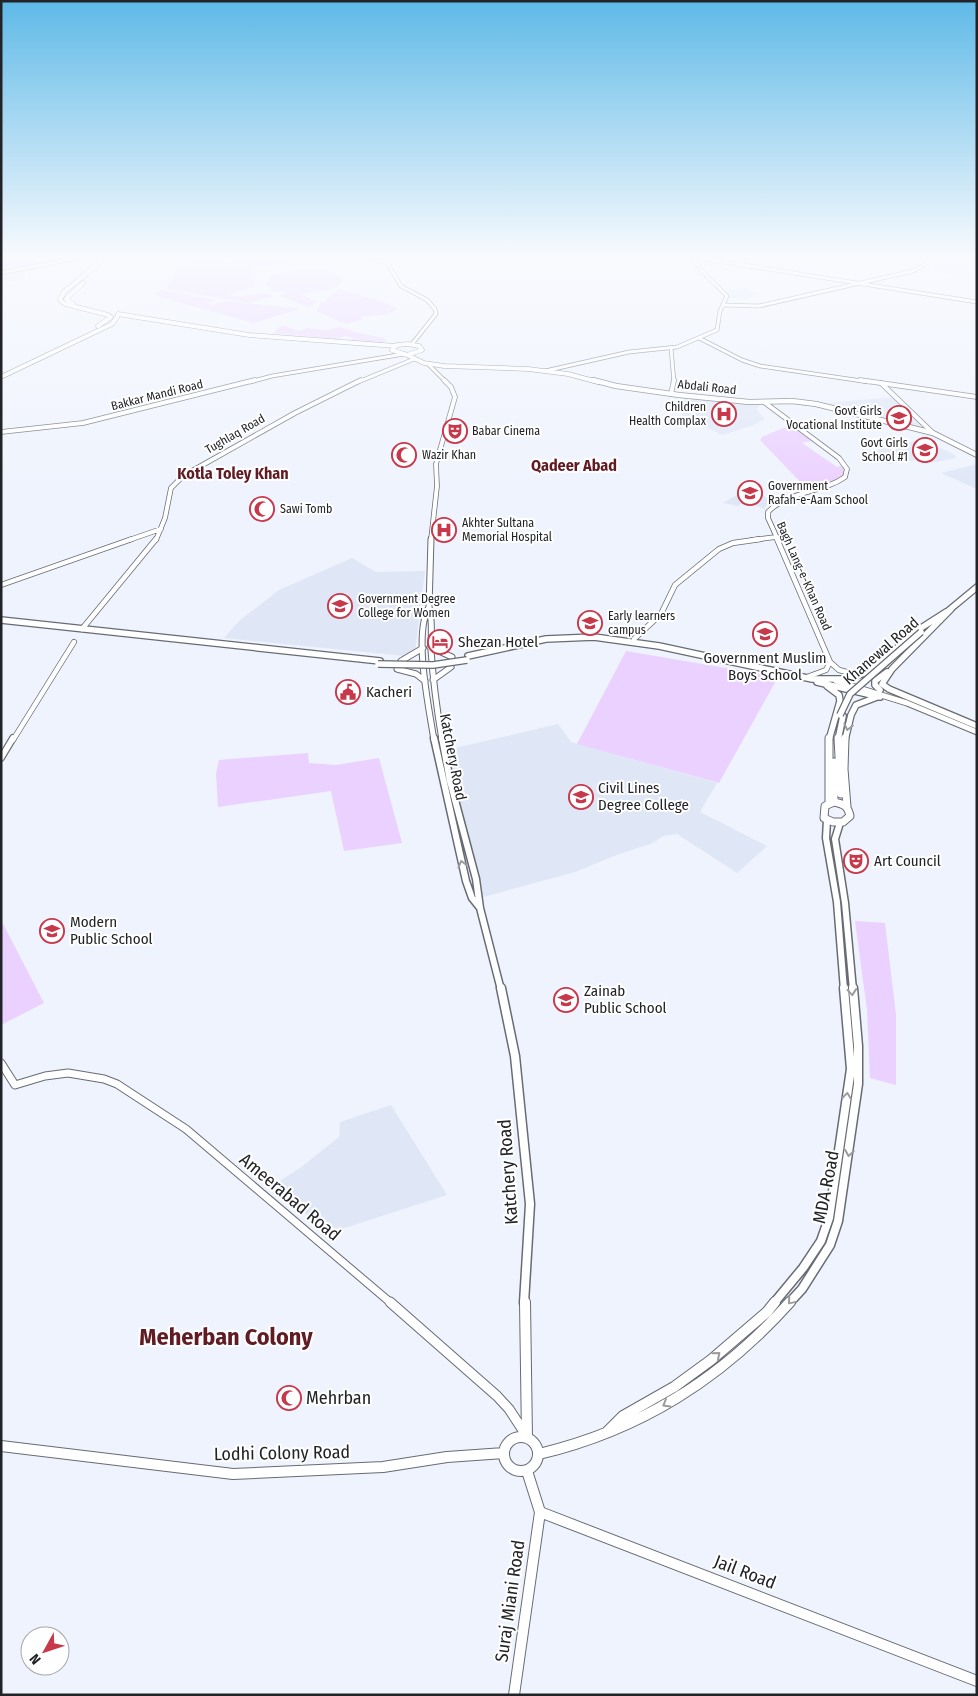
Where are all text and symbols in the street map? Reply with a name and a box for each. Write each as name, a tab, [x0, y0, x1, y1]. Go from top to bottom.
street label: Bakkar Mandi Road	[110, 377, 204, 413]
street label: Abdali Road	[677, 377, 737, 397]
place label: Children Health Complax	[629, 400, 707, 428]
hospital icon: Children Health Complax	[711, 401, 737, 427]
place label: Govt Girls Vocational Institute	[786, 404, 882, 432]
school or university icon: Govt Girls Vocational Institute	[886, 405, 912, 431]
street label: Tughlaq Road	[203, 411, 267, 457]
theatre icon: Babar Cinema	[442, 418, 468, 444]
place label: Babar Cinema	[472, 424, 540, 438]
place label: Govt Girls School #1	[860, 436, 908, 464]
school or university icon: Govt Girls School #1	[912, 437, 938, 463]
mosque icon: Wazir Khan	[391, 442, 417, 468]
place label: Wazir Khan	[422, 448, 476, 462]
district label: Qadeer Abad	[531, 456, 617, 475]
district label: Kotla Toley Khan	[177, 464, 289, 483]
place label: Government Rafah-e-Aam School	[768, 479, 868, 507]
school or university icon: Government Rafah-e-Aam School	[737, 480, 763, 506]
mosque icon: Sawi Tomb	[249, 496, 275, 522]
place label: Sawi Tomb	[280, 502, 332, 516]
place label: Akhter Sultana Memorial Hospital	[462, 516, 552, 544]
hospital icon: Akhter Sultana Memorial Hospital	[431, 517, 457, 543]
street label: Bagh Lang-e-Khan Road	[774, 520, 834, 632]
place label: Government Degree College for Women	[358, 592, 455, 620]
school or university icon: Government Degree College for Women	[327, 593, 353, 619]
place label: Early learners campus	[608, 609, 675, 637]
school or university icon: Early learners campus	[577, 610, 603, 636]
street label: Khanewal Road	[840, 613, 922, 689]
school or university icon: Government Muslim Boys School	[752, 621, 778, 647]
hotel icon: Shezan Hotel	[427, 629, 453, 655]
place label: Shezan Hotel	[458, 633, 538, 651]
place label: Government Muslim Boys School	[703, 649, 827, 684]
public building icon: Kacheri	[335, 679, 361, 705]
place label: Kacheri	[366, 683, 412, 701]
street label: Katchery Road	[436, 712, 470, 802]
one-way arrow	[843, 722, 854, 731]
place label: Civil Lines Degree College	[598, 779, 689, 814]
school or university icon: Civil Lines Degree College	[568, 784, 594, 810]
theatre icon: Art Council	[843, 848, 869, 874]
place label: Art Council	[874, 852, 941, 870]
one-way arrow	[457, 860, 467, 868]
place label: Modern Public School	[70, 913, 153, 948]
school or university icon: Modern Public School	[39, 918, 65, 944]
place label: Zainab Public School	[584, 982, 667, 1017]
school or university icon: Zainab Public School	[553, 987, 579, 1013]
one-way arrow	[847, 988, 858, 996]
one-way arrow	[841, 1092, 852, 1100]
street label: Katchery Road	[493, 1118, 523, 1226]
street label: Ameerabad Road	[235, 1148, 345, 1246]
street label: MDA Road	[808, 1149, 844, 1225]
one-way arrow	[844, 1150, 855, 1158]
one-way arrow	[788, 1295, 797, 1304]
district label: Meherban Colony	[139, 1323, 313, 1351]
one-way arrow	[712, 1352, 721, 1361]
mosque icon: Mehrban	[276, 1385, 302, 1411]
place label: Mehrban	[306, 1387, 371, 1409]
one-way arrow	[662, 1397, 671, 1407]
street label: Lodhi Colony Road	[214, 1441, 350, 1465]
street label: Suraj Miani Road	[491, 1538, 529, 1664]
street label: Jail Road	[711, 1550, 779, 1594]
north arrow	[20, 1626, 70, 1676]
text: N	[26, 1650, 45, 1668]

